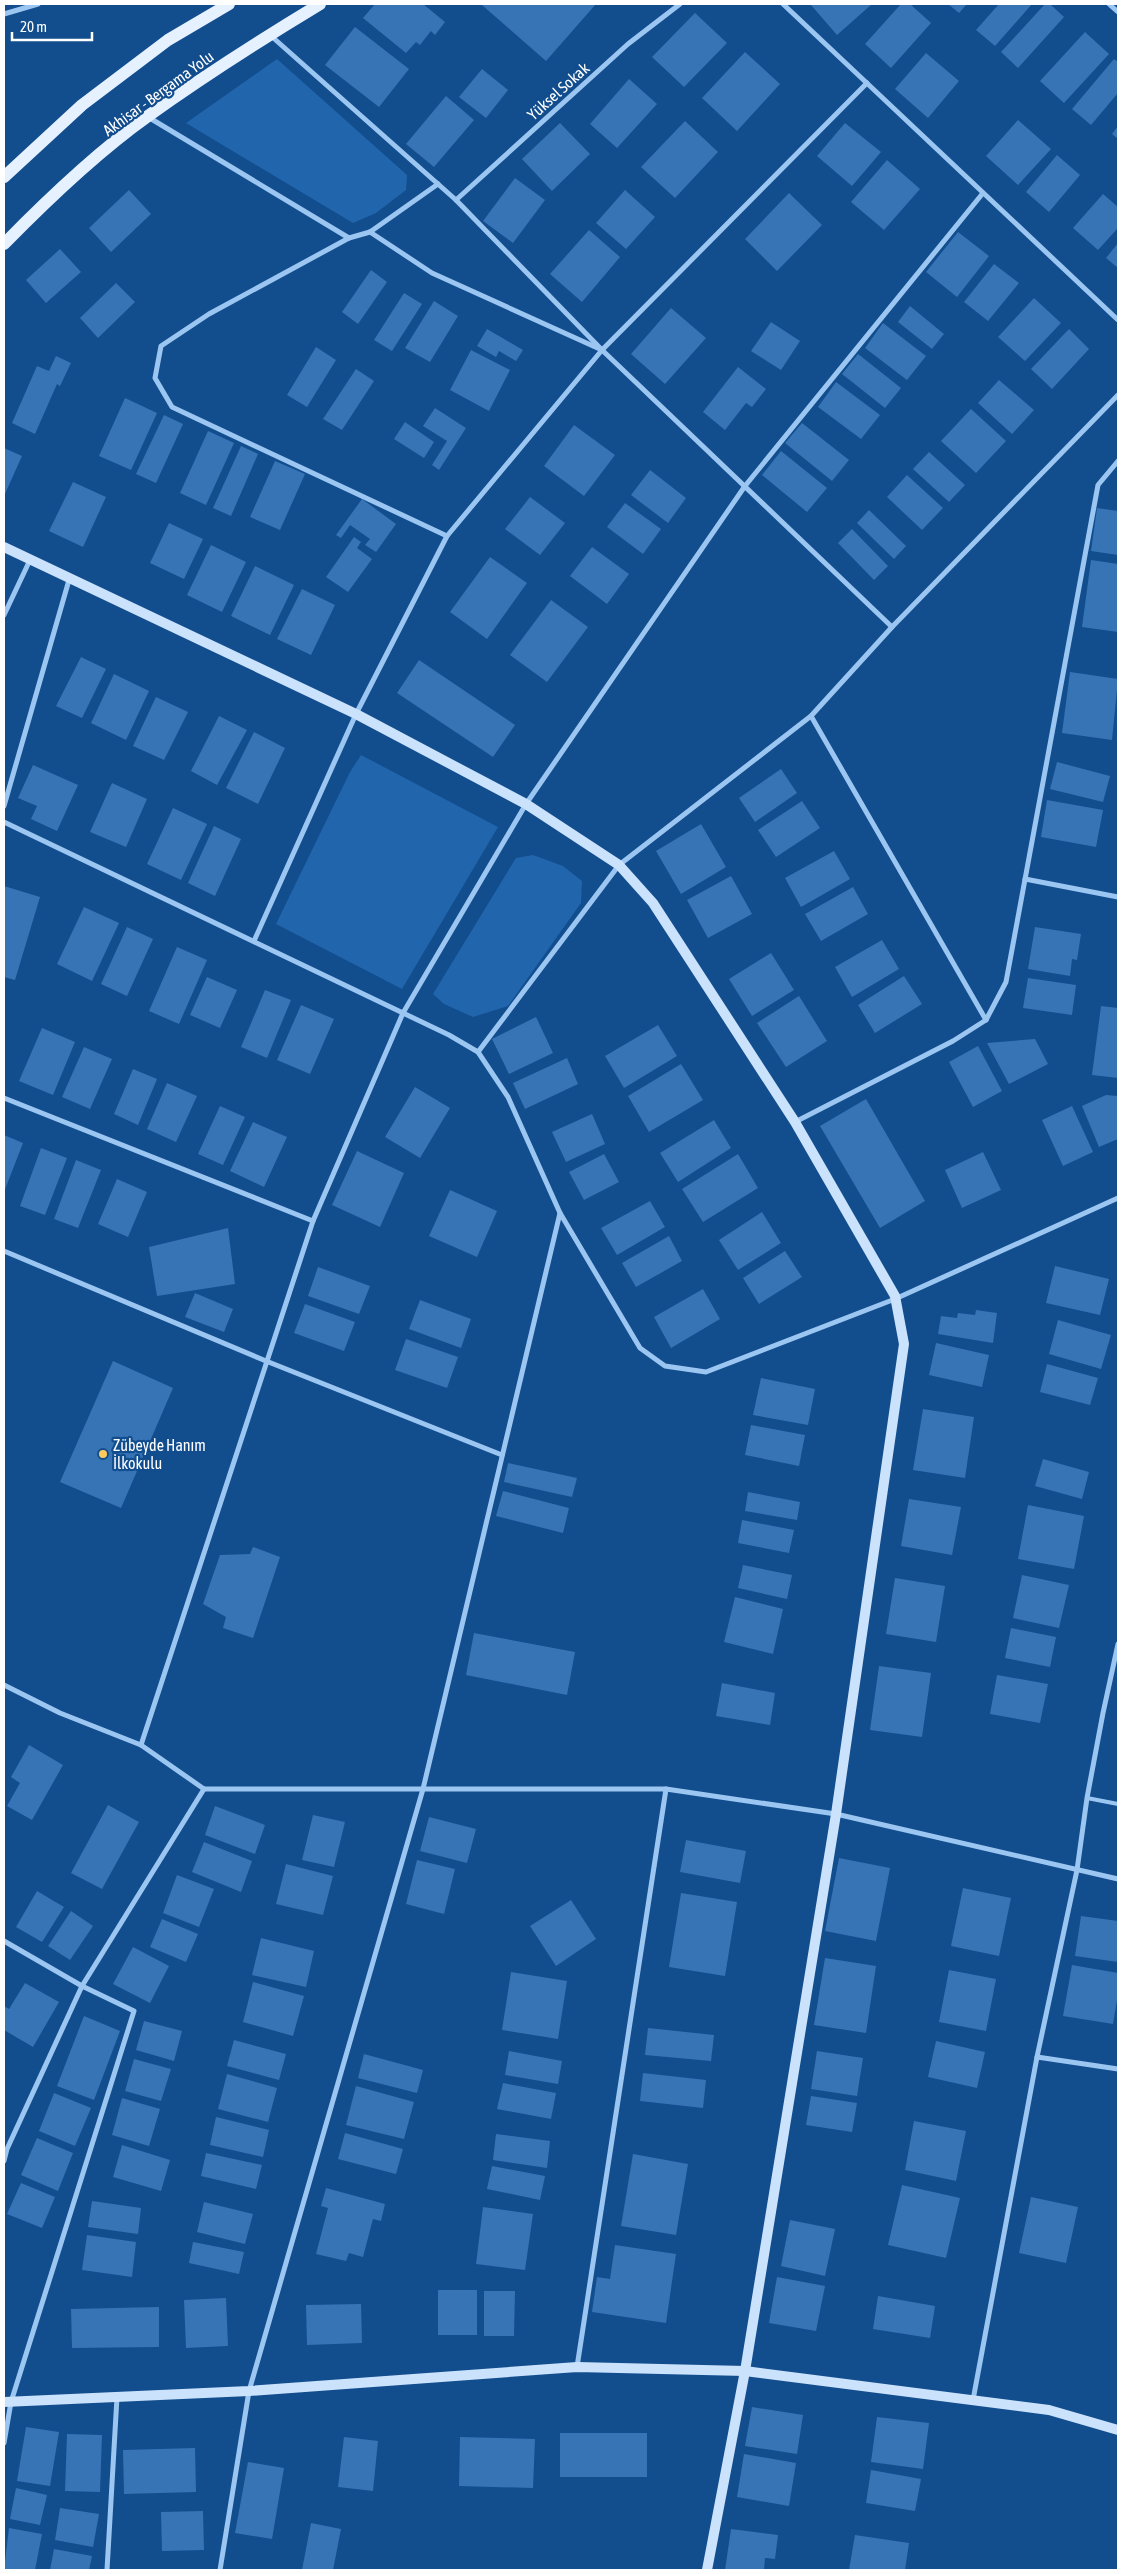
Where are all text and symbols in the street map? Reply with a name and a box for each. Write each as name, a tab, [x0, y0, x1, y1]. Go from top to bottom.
scale bar	[12, 10, 92, 42]
text: 20 m	[20, 18, 47, 35]
street label: Akhisar - Bergama Yolu	[99, 47, 217, 140]
street label: Yüksel Sokak	[523, 59, 593, 123]
place label: Zübeyde Hanım İlkokulu	[113, 1436, 206, 1472]
marker: Zübeyde Hanım İlkokulu	[97, 1448, 109, 1460]

